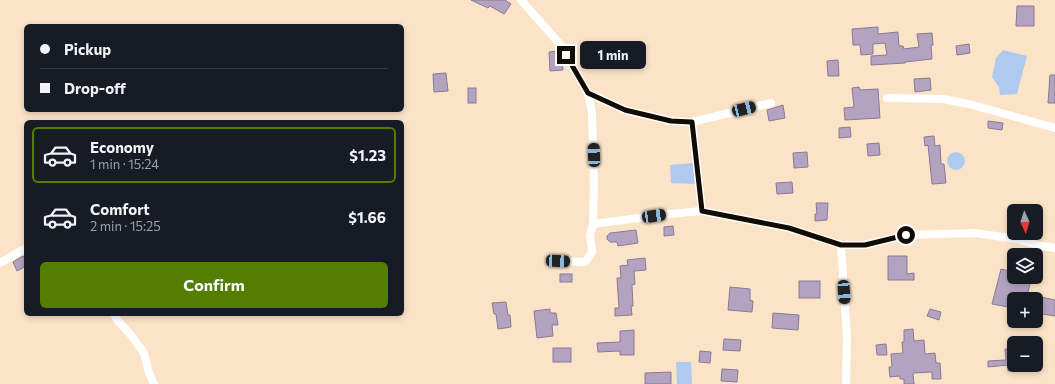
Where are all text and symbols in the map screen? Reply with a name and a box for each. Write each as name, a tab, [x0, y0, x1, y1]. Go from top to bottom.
text: Pickup	[64, 40, 111, 58]
callout: 1 min	[580, 41, 646, 69]
route end	[557, 46, 575, 64]
text: 1 min	[598, 47, 628, 63]
text: Drop-off	[64, 79, 126, 97]
car	[731, 100, 757, 118]
icon: car	[42, 137, 78, 173]
text: Economy	[90, 138, 154, 156]
car	[588, 143, 600, 167]
text: $1.23	[349, 146, 386, 164]
text: 1 min · 15:24	[90, 156, 159, 172]
icon: car	[42, 199, 78, 235]
text: Comfort	[90, 200, 150, 218]
north arrow	[1007, 204, 1043, 240]
map controls	[1007, 204, 1043, 372]
text: $1.66	[348, 208, 386, 226]
car	[641, 208, 667, 224]
text: 2 min · 15:25	[90, 218, 161, 234]
route start	[897, 226, 915, 244]
button: layers	[1007, 248, 1043, 284]
car	[546, 255, 570, 267]
button: Confirm	[40, 262, 388, 308]
car	[837, 280, 851, 304]
button: +	[1007, 292, 1043, 328]
button: −	[1007, 336, 1043, 372]

